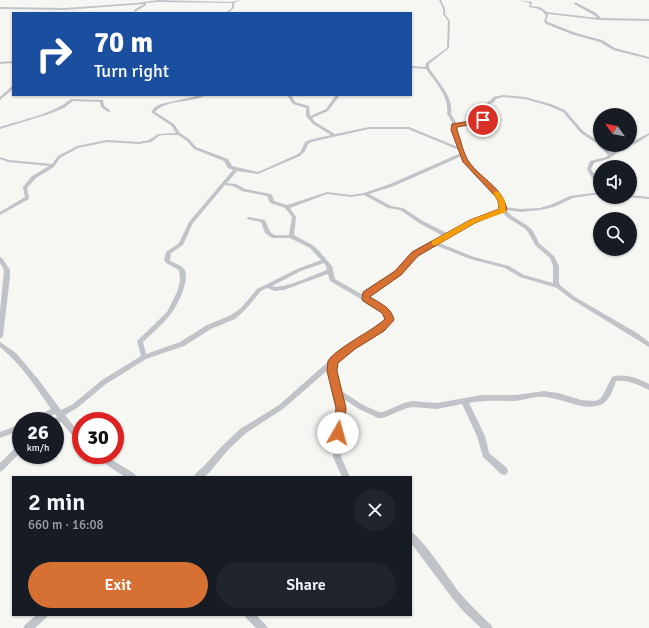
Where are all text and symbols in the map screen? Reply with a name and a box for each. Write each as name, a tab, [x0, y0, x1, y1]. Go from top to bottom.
text: 70 m	[94, 26, 153, 60]
icon: right	[28, 28, 80, 80]
text: Turn right	[94, 60, 169, 82]
pin	[466, 103, 500, 137]
north arrow	[593, 108, 637, 152]
map controls	[593, 108, 637, 256]
icon: arrive	[472, 109, 494, 131]
button: sound	[593, 160, 637, 204]
button: search	[593, 212, 637, 256]
speed limit sign: 30	[72, 412, 124, 464]
position arrow	[317, 412, 359, 454]
text: 26	[27, 420, 49, 445]
text: km/h	[27, 442, 49, 454]
text: 2 min	[28, 487, 85, 517]
button: close	[354, 489, 396, 531]
text: 660 m · 16:08	[28, 517, 104, 533]
button: Exit	[28, 562, 208, 608]
button: Share	[216, 562, 396, 608]

